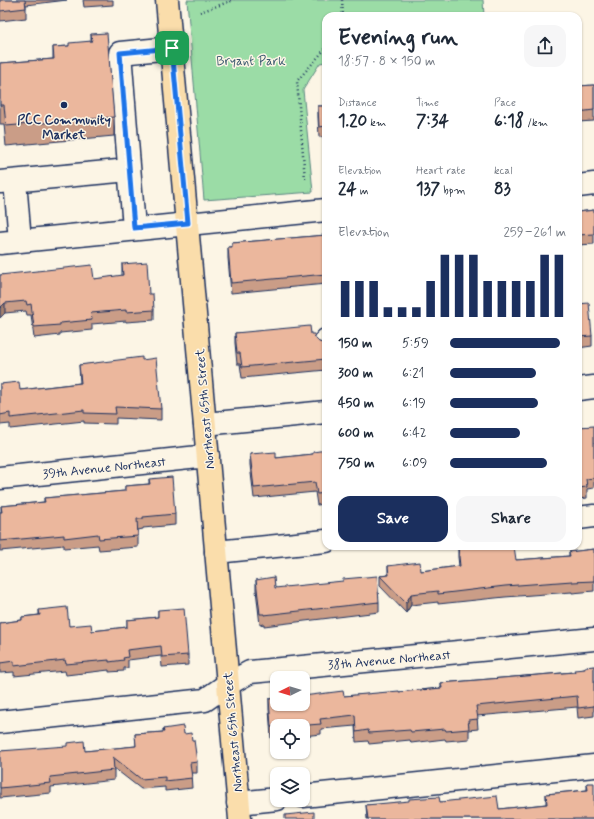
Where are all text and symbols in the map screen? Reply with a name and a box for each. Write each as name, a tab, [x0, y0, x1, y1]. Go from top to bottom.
text: Evening run	[338, 24, 458, 52]
button: share	[524, 25, 566, 67]
pin	[155, 31, 189, 65]
icon: arrive	[161, 37, 183, 59]
park label: Bryant Park	[216, 53, 286, 70]
text: 18:57 · 8 × 150 m	[338, 53, 435, 70]
text: Distance	[338, 96, 377, 110]
text: Time	[416, 96, 439, 110]
text: Pace	[494, 96, 516, 110]
marker: PCC Community Market	[59, 100, 69, 110]
text: 1.20	[338, 110, 367, 132]
text: 7:34	[416, 110, 449, 132]
text: 6:18	[494, 110, 524, 132]
place label: PCC Community Market	[17, 112, 111, 144]
text: km	[367, 116, 386, 130]
text: /km	[524, 116, 548, 130]
text: Elevation	[338, 164, 381, 178]
text: Heart rate	[416, 164, 465, 178]
text: kcal	[494, 164, 512, 178]
text: 24	[338, 178, 357, 200]
text: 137	[416, 178, 440, 200]
text: 83	[494, 178, 511, 200]
text: m	[357, 184, 368, 198]
text: bpm	[440, 184, 465, 198]
text: Elevation	[338, 224, 389, 241]
text: 259–261 m	[503, 224, 566, 241]
text: 150 m	[338, 335, 372, 352]
text: 5:59	[402, 335, 429, 352]
street label: Northeast 65th Street	[192, 348, 219, 470]
text: 300 m	[338, 365, 373, 382]
text: 6:21	[402, 365, 424, 382]
text: 450 m	[338, 395, 374, 412]
text: 6:19	[402, 395, 426, 412]
text: 600 m	[338, 425, 374, 442]
text: 6:42	[402, 425, 427, 442]
street label: 39th Avenue Northeast	[42, 454, 167, 483]
text: 750 m	[338, 455, 375, 472]
text: 6:09	[402, 455, 427, 472]
button: Save	[338, 496, 448, 542]
button: Share	[456, 496, 566, 542]
street label: 38th Avenue Northeast	[327, 647, 451, 674]
street label: Northeast 65th Street	[220, 671, 247, 793]
north arrow	[270, 671, 310, 711]
map controls	[270, 671, 310, 807]
button: locate	[270, 719, 310, 759]
button: layers	[270, 767, 310, 807]

